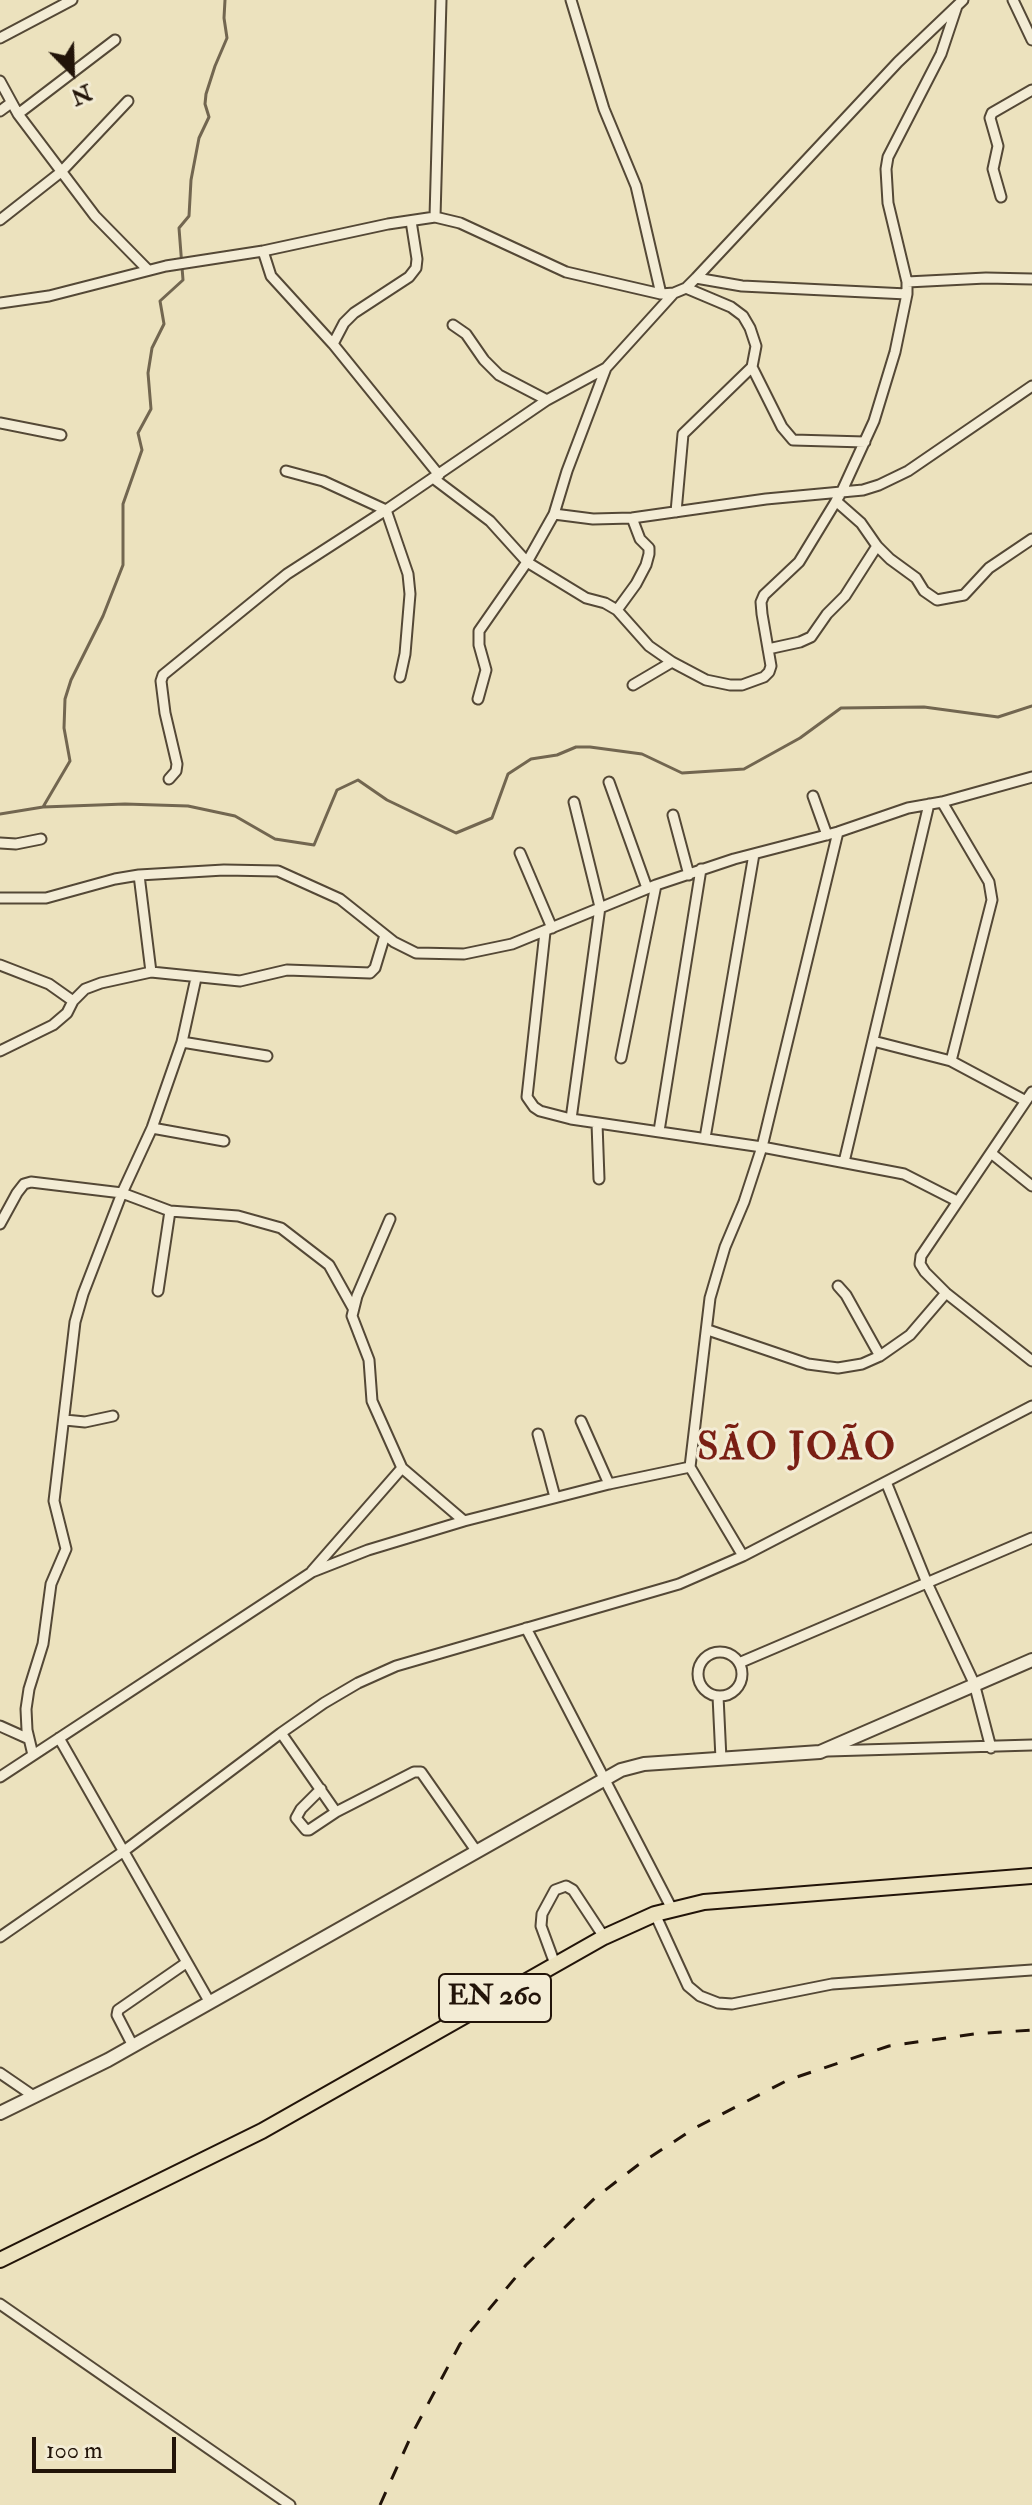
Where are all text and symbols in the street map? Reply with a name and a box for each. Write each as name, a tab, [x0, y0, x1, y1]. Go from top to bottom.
north arrow	[32, 32, 112, 112]
text: N	[67, 77, 96, 111]
district label: SÃO JOÃO	[697, 1428, 897, 1474]
road number: EN 260	[439, 1974, 551, 2022]
scale bar	[36, 2421, 180, 2471]
text: 100 m	[46, 2435, 103, 2466]

